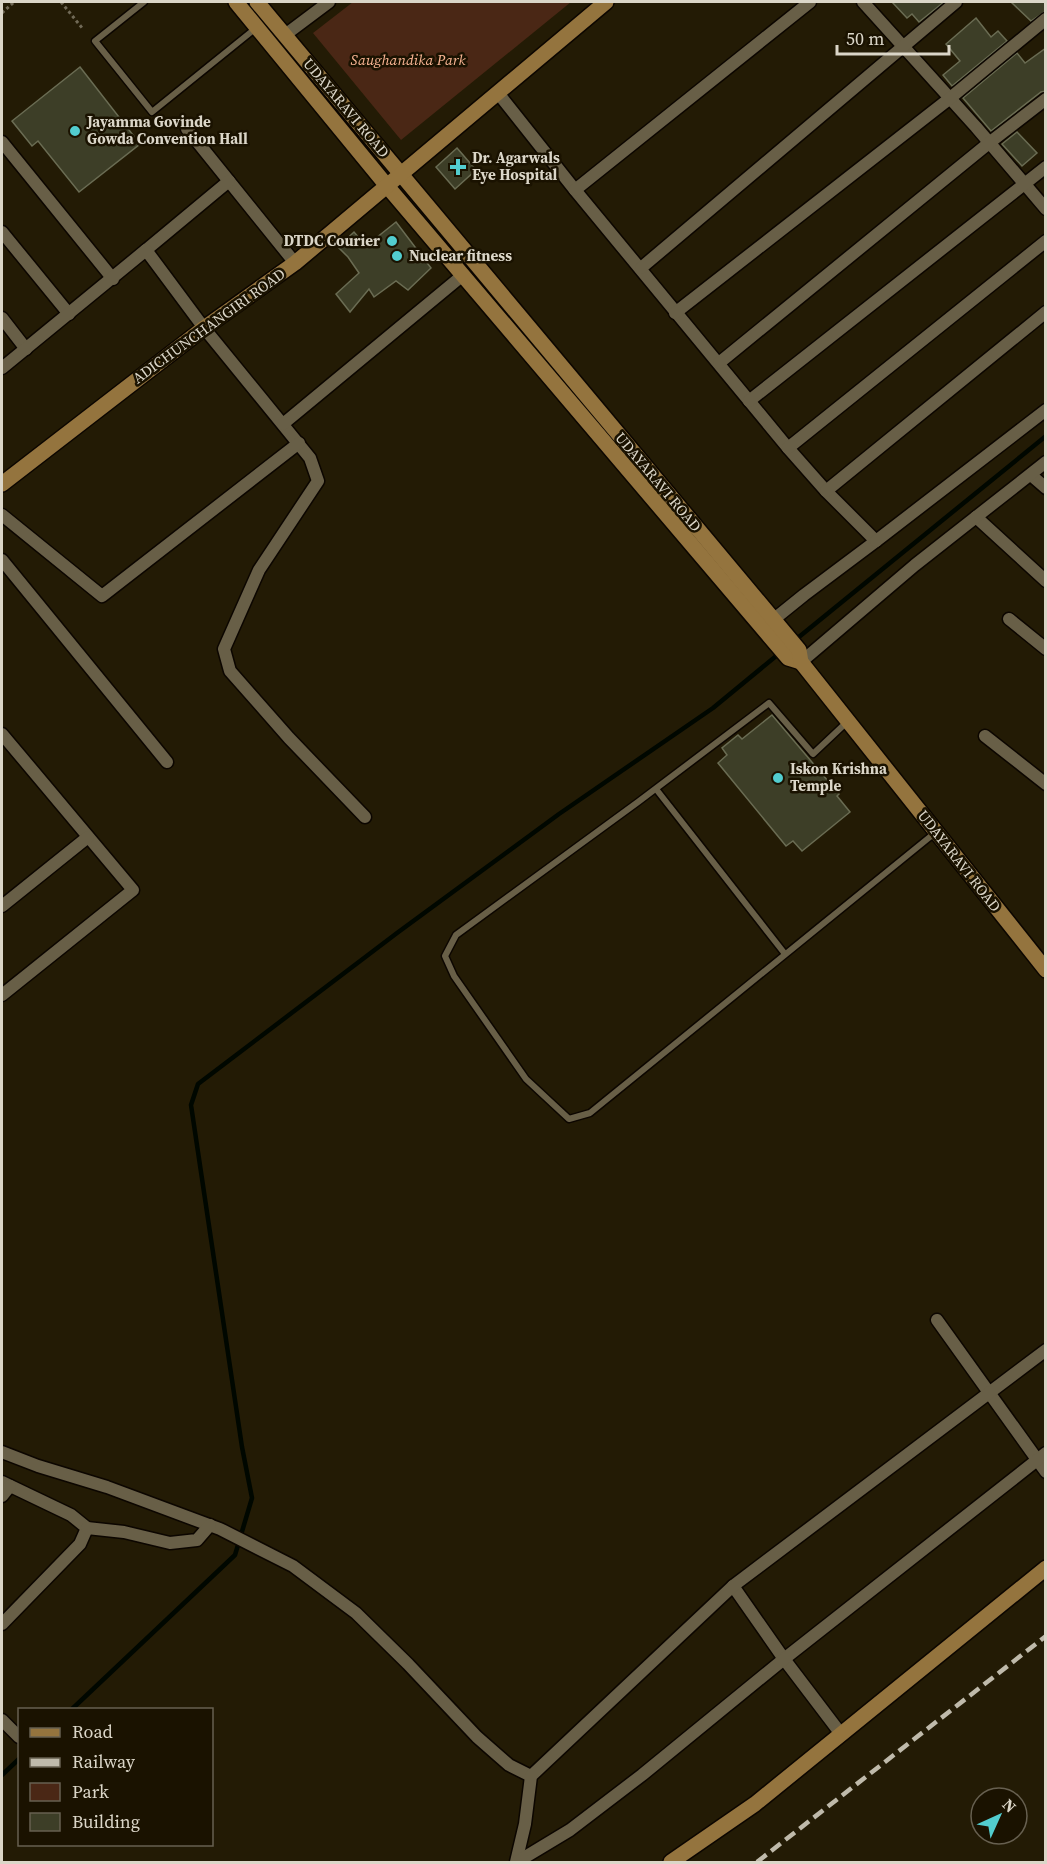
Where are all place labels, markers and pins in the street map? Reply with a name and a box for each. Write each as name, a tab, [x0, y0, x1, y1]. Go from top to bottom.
place label: Jayamma Govinde Gowda Convention Hall	[86, 111, 248, 149]
marker: Jayamma Govinde Gowda Convention Hall	[68, 124, 82, 138]
place label: Dr. Agarwals Eye Hospital	[472, 147, 560, 185]
marker: Dr. Agarwals Eye Hospital	[449, 158, 467, 176]
place label: DTDC Courier	[283, 230, 380, 251]
marker: DTDC Courier	[385, 234, 399, 248]
place label: Nuclear fitness	[409, 245, 512, 266]
marker: Nuclear fitness	[390, 249, 404, 263]
place label: Iskon Krishna Temple	[790, 758, 888, 796]
marker: Iskon Krishna Temple	[771, 771, 785, 785]

